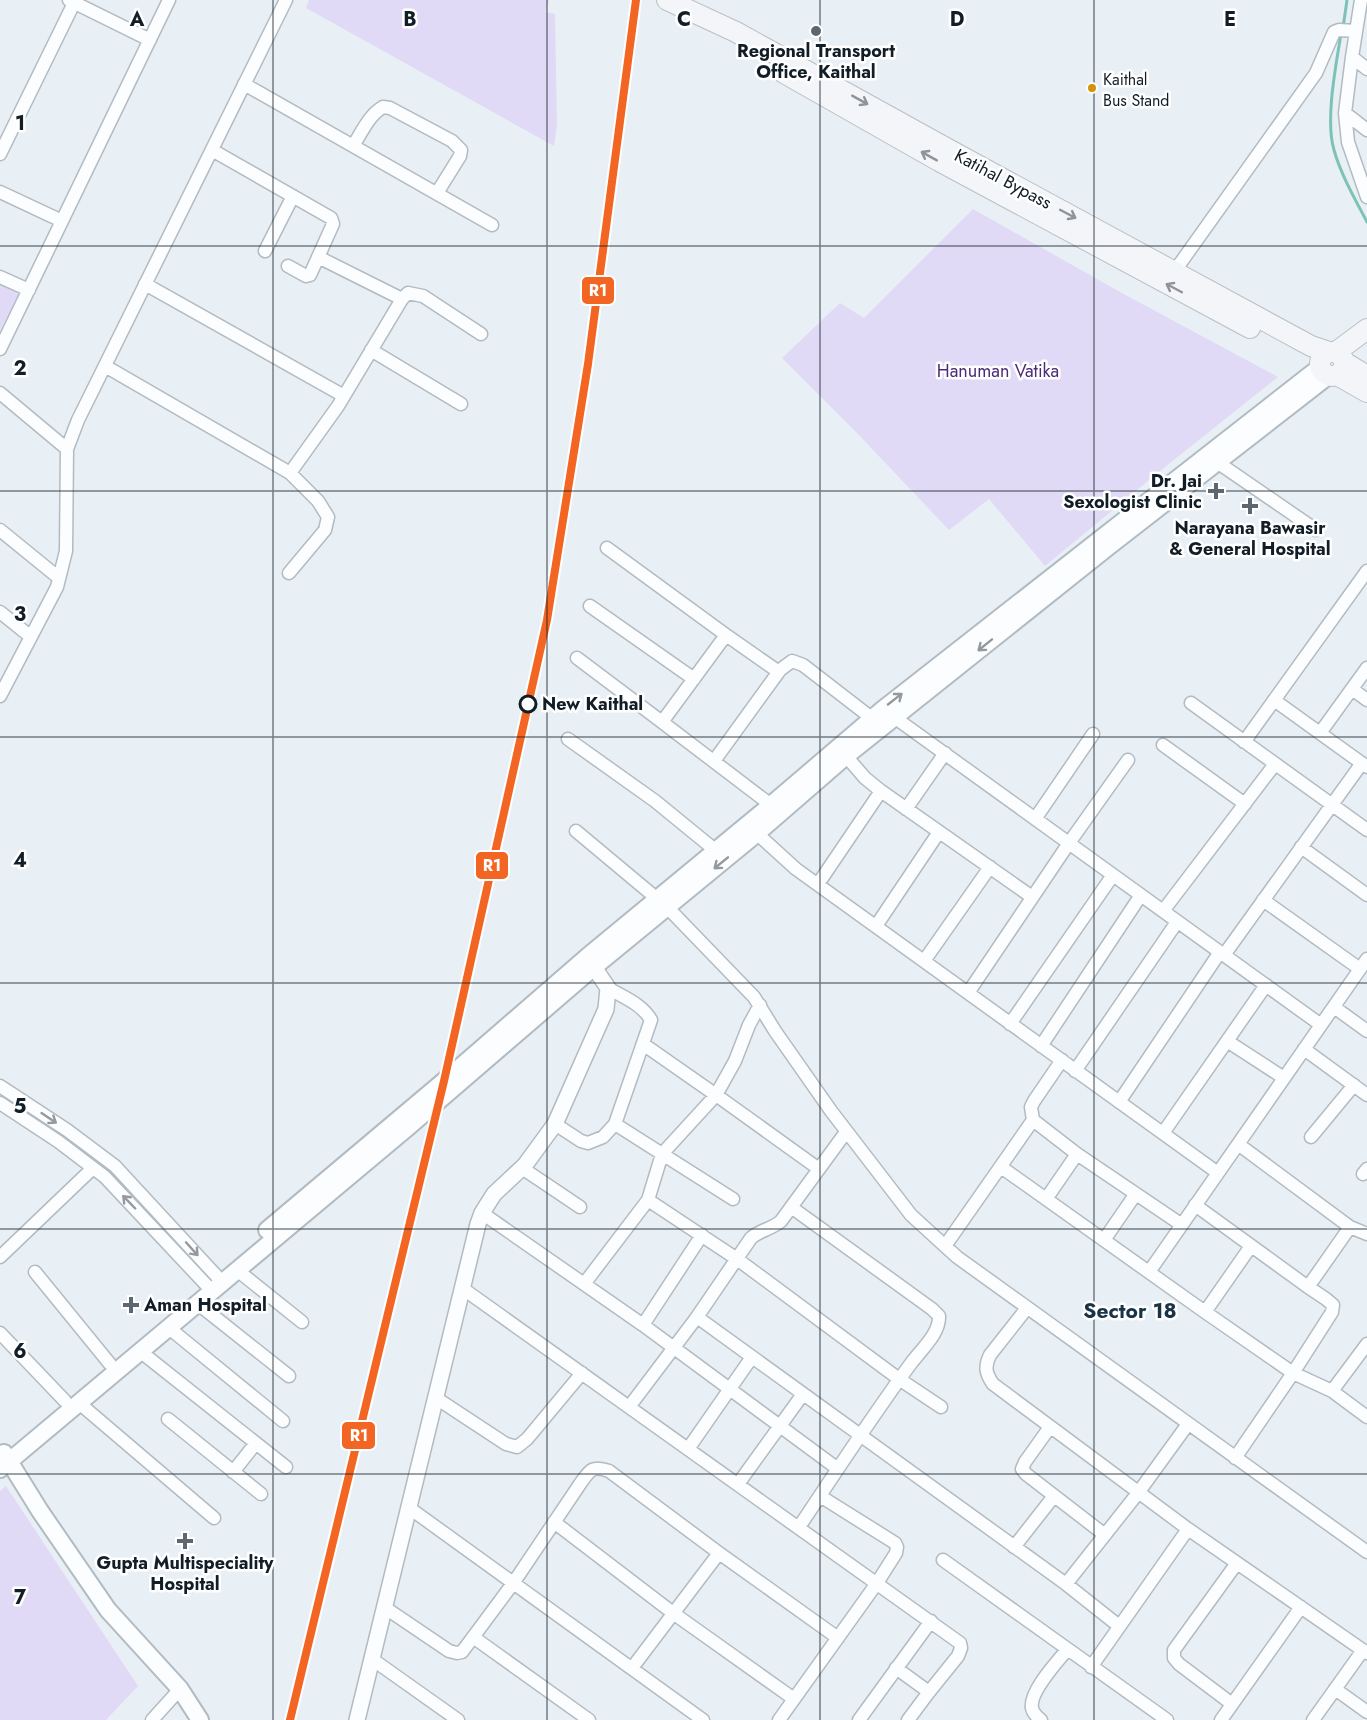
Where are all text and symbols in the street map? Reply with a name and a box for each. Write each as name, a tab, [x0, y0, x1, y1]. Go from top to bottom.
text: A	[129, 5, 145, 34]
text: B	[403, 5, 417, 34]
text: C	[677, 5, 691, 34]
text: D	[950, 5, 964, 34]
text: E	[1224, 5, 1236, 34]
marker: Regional Transport Office, Kaithal	[809, 24, 823, 38]
place label: Regional Transport Office, Kaithal	[737, 38, 895, 85]
place label: Kaithal Bus Stand	[1103, 68, 1169, 112]
marker: Kaithal Bus Stand	[1086, 82, 1098, 94]
one-way arrow	[851, 95, 869, 106]
text: 1	[15, 109, 25, 138]
street label: Katihal Bypass	[950, 142, 1056, 216]
one-way arrow	[921, 149, 938, 161]
one-way arrow	[1059, 208, 1076, 220]
line badge: R1	[581, 276, 615, 305]
text: R1	[589, 279, 607, 302]
one-way arrow	[1166, 282, 1184, 293]
text: 2	[13, 354, 27, 383]
park label: Hanuman Vatika	[937, 358, 1059, 384]
place label: Dr. Jai Sexologist Clinic	[1063, 468, 1202, 515]
marker: Dr. Jai Sexologist Clinic	[1207, 482, 1225, 500]
marker: Narayana Bawasir & General Hospital	[1241, 497, 1259, 515]
place label: Narayana Bawasir & General Hospital	[1169, 515, 1331, 562]
text: 3	[14, 600, 26, 629]
one-way arrow	[977, 639, 993, 652]
place label: New Kaithal	[542, 691, 643, 717]
one-way arrow	[887, 693, 903, 706]
marker: New Kaithal	[519, 695, 537, 713]
text: 4	[13, 846, 27, 875]
line badge: R1	[475, 851, 509, 880]
text: R1	[483, 854, 501, 877]
one-way arrow	[713, 856, 729, 869]
text: 5	[14, 1092, 27, 1121]
one-way arrow	[40, 1112, 56, 1124]
one-way arrow	[122, 1195, 137, 1210]
one-way arrow	[185, 1241, 199, 1256]
place label: Aman Hospital	[143, 1292, 267, 1318]
marker: Aman Hospital	[122, 1296, 140, 1314]
district label: Sector 18	[1083, 1296, 1177, 1326]
text: 6	[13, 1337, 27, 1366]
line badge: R1	[341, 1421, 376, 1450]
text: R1	[350, 1424, 368, 1447]
marker: Gupta Multispeciality Hospital	[176, 1532, 194, 1550]
place label: Gupta Multispeciality Hospital	[97, 1550, 274, 1597]
text: 7	[14, 1583, 27, 1612]

